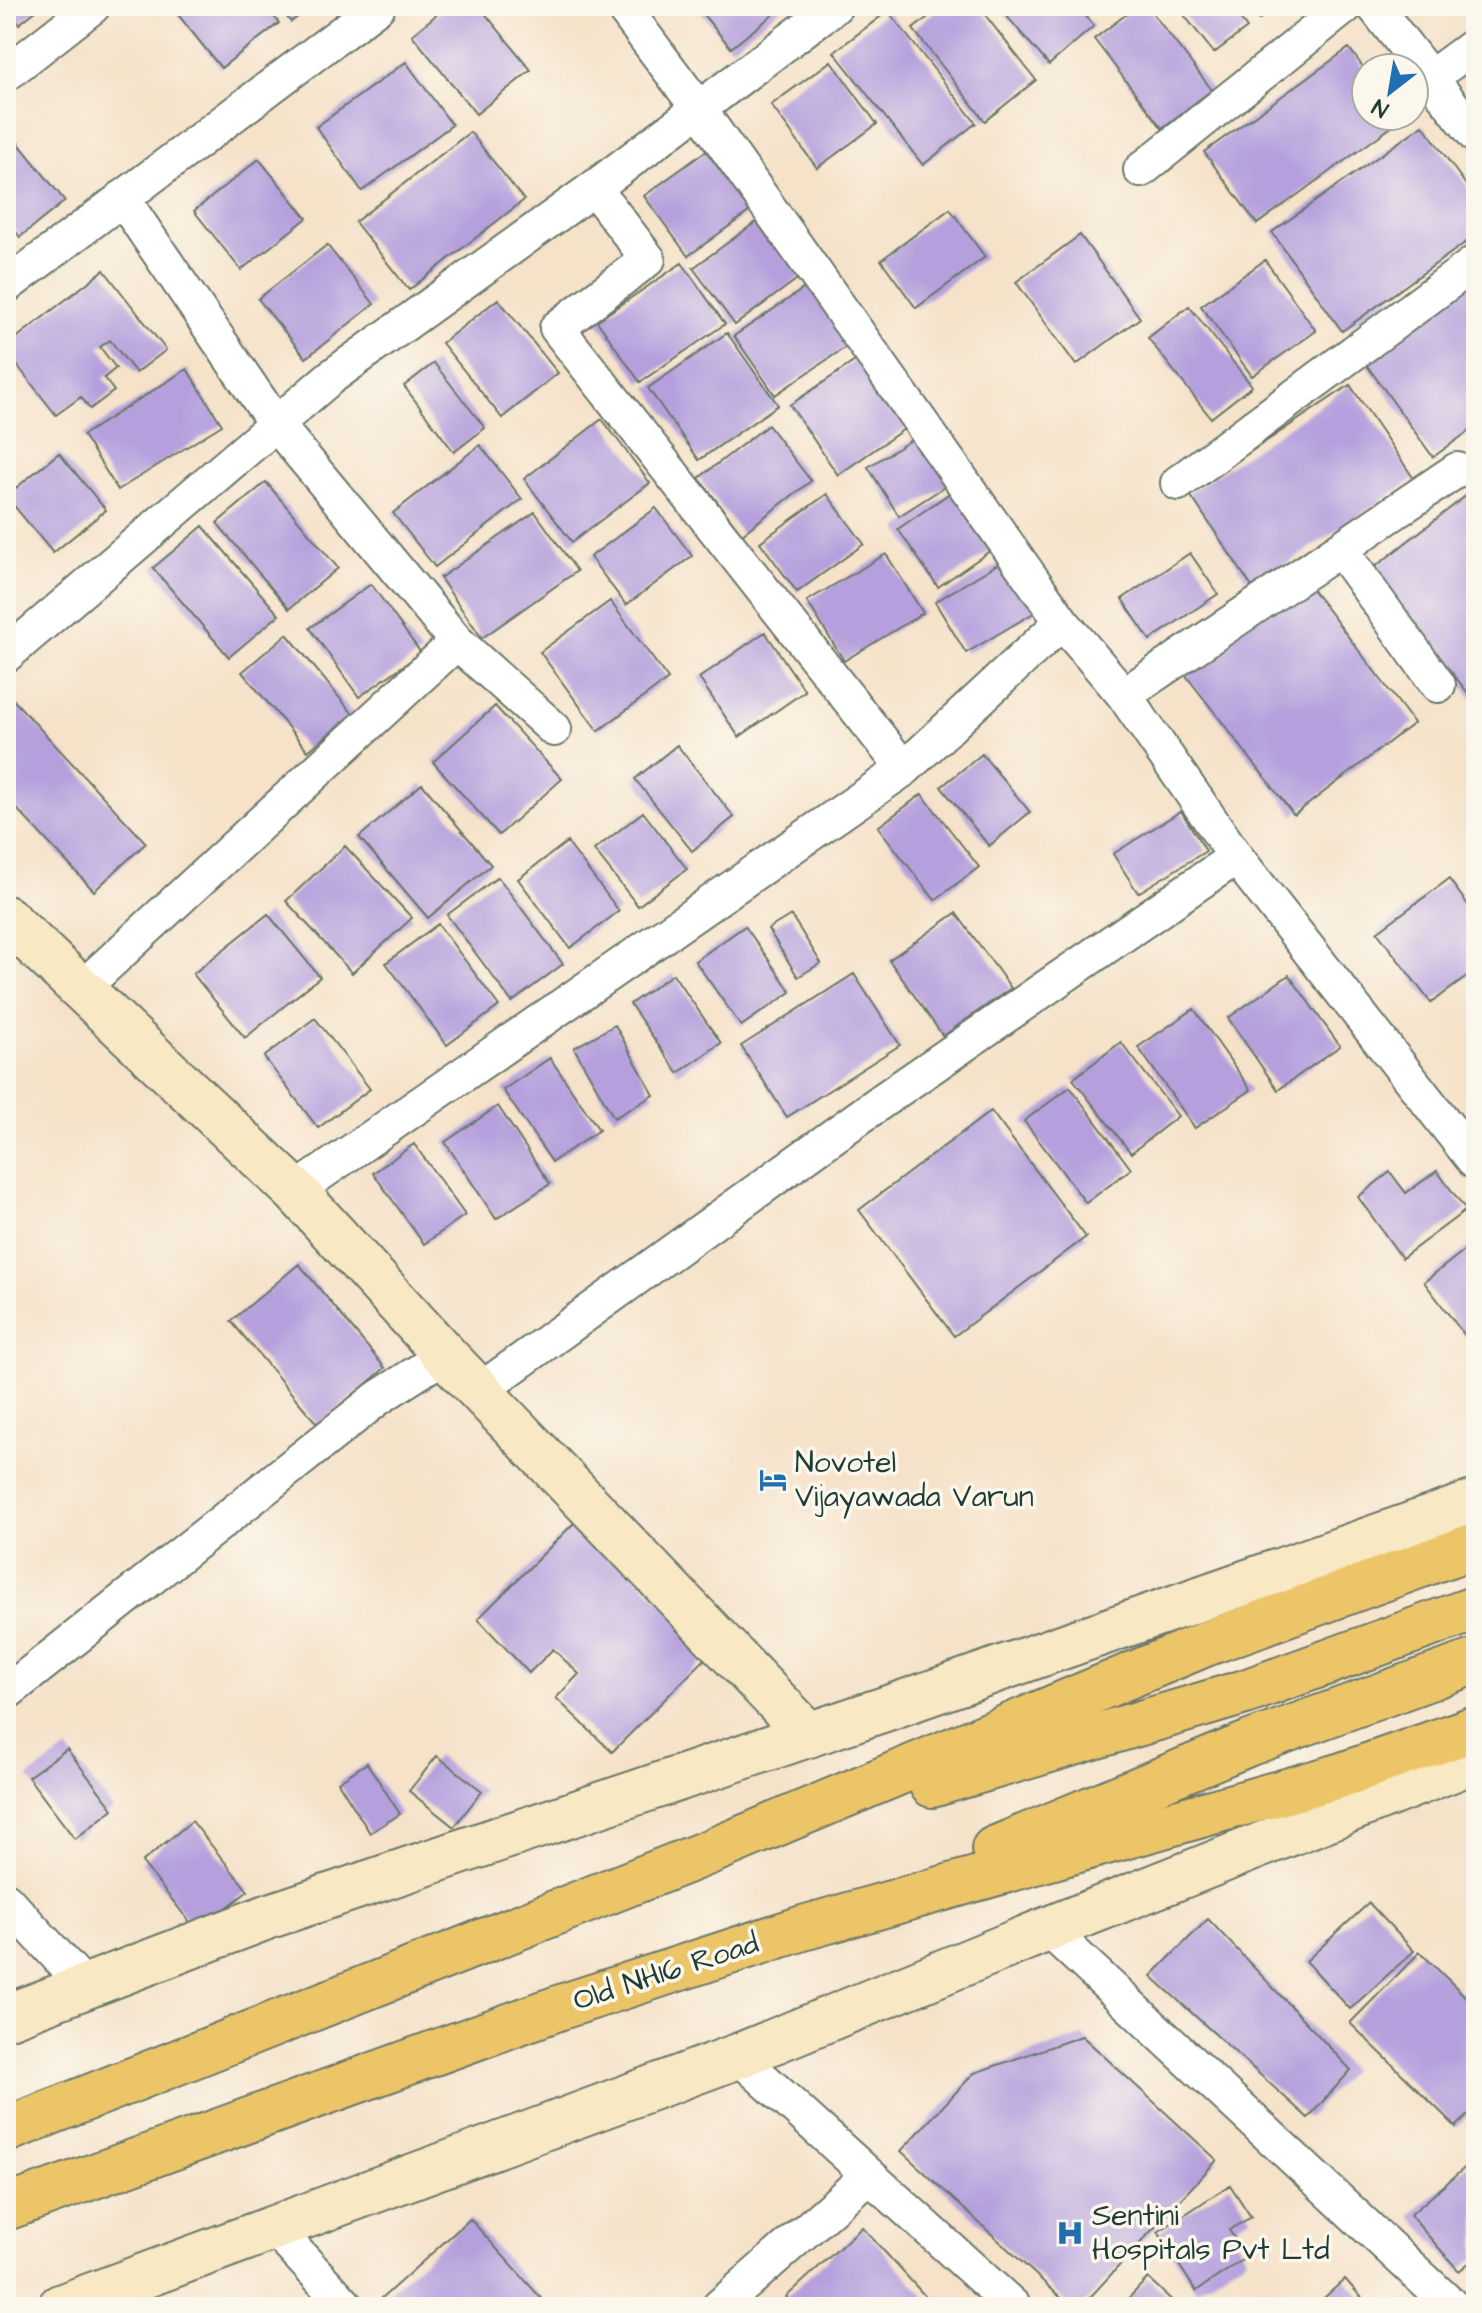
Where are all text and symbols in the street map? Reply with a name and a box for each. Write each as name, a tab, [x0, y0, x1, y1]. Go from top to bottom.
north arrow	[1350, 52, 1430, 132]
text: N	[1366, 91, 1394, 125]
place label: Novotel Vijayawada Varun	[795, 1442, 1034, 1519]
hotel icon: Novotel Vijayawada Varun	[758, 1465, 788, 1495]
street label: Old NH16 Road	[568, 1922, 764, 2022]
place label: Sentini Hospitals Pvt Ltd	[1092, 2195, 1330, 2271]
hospital icon: Sentini Hospitals Pvt Ltd	[1055, 2218, 1085, 2248]

